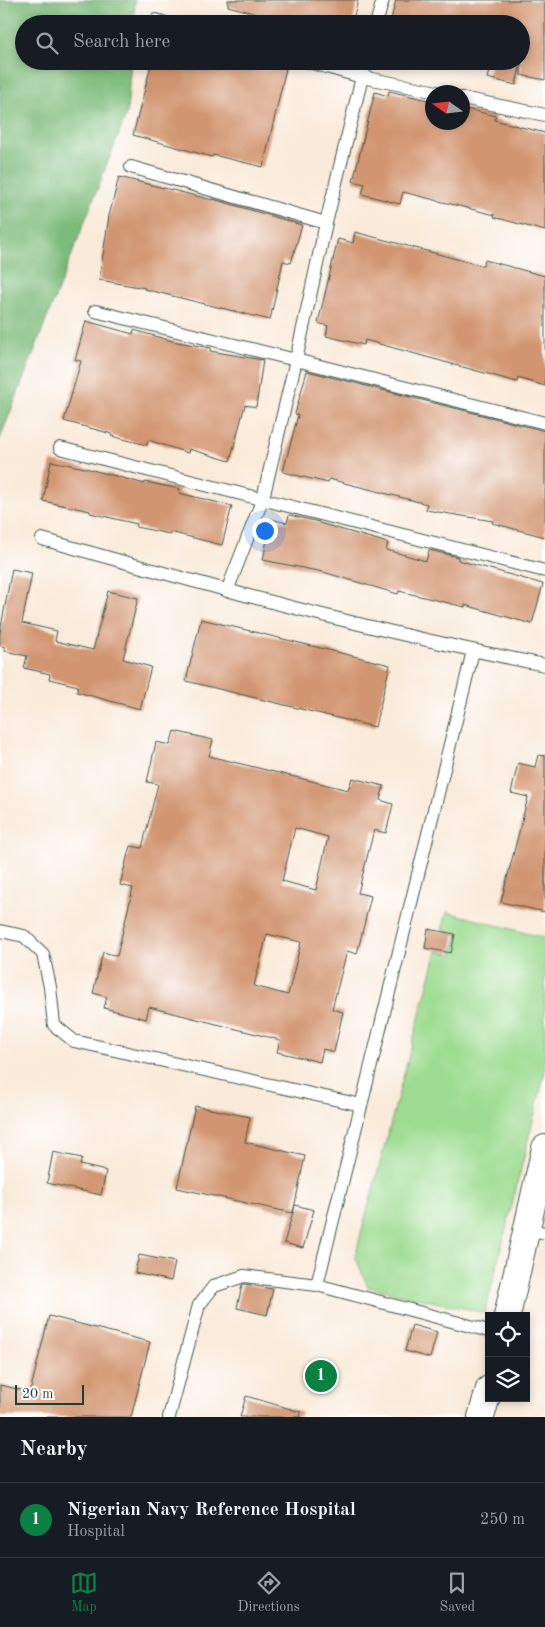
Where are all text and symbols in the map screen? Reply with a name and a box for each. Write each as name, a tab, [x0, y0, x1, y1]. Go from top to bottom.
search box	[15, 15, 530, 70]
icon: search	[33, 29, 61, 57]
text: Search here	[73, 33, 170, 52]
north arrow	[425, 85, 470, 130]
your location	[252, 518, 278, 544]
map controls	[485, 1312, 530, 1402]
button: locate	[485, 1312, 530, 1357]
pin: 1	[305, 1357, 337, 1395]
button: layers	[485, 1357, 530, 1402]
scale bar	[15, 1382, 84, 1405]
text: 20 m	[22, 1387, 53, 1401]
text: Nearby	[20, 1439, 88, 1460]
text: Nigerian Navy Reference Hospital	[67, 1501, 356, 1520]
text: 1	[31, 1512, 41, 1528]
text: 250 m	[480, 1512, 525, 1528]
text: Hospital	[67, 1524, 125, 1540]
tab: Map	[70, 1569, 98, 1616]
tab: Directions	[238, 1569, 300, 1616]
tab: Saved	[439, 1569, 475, 1616]

